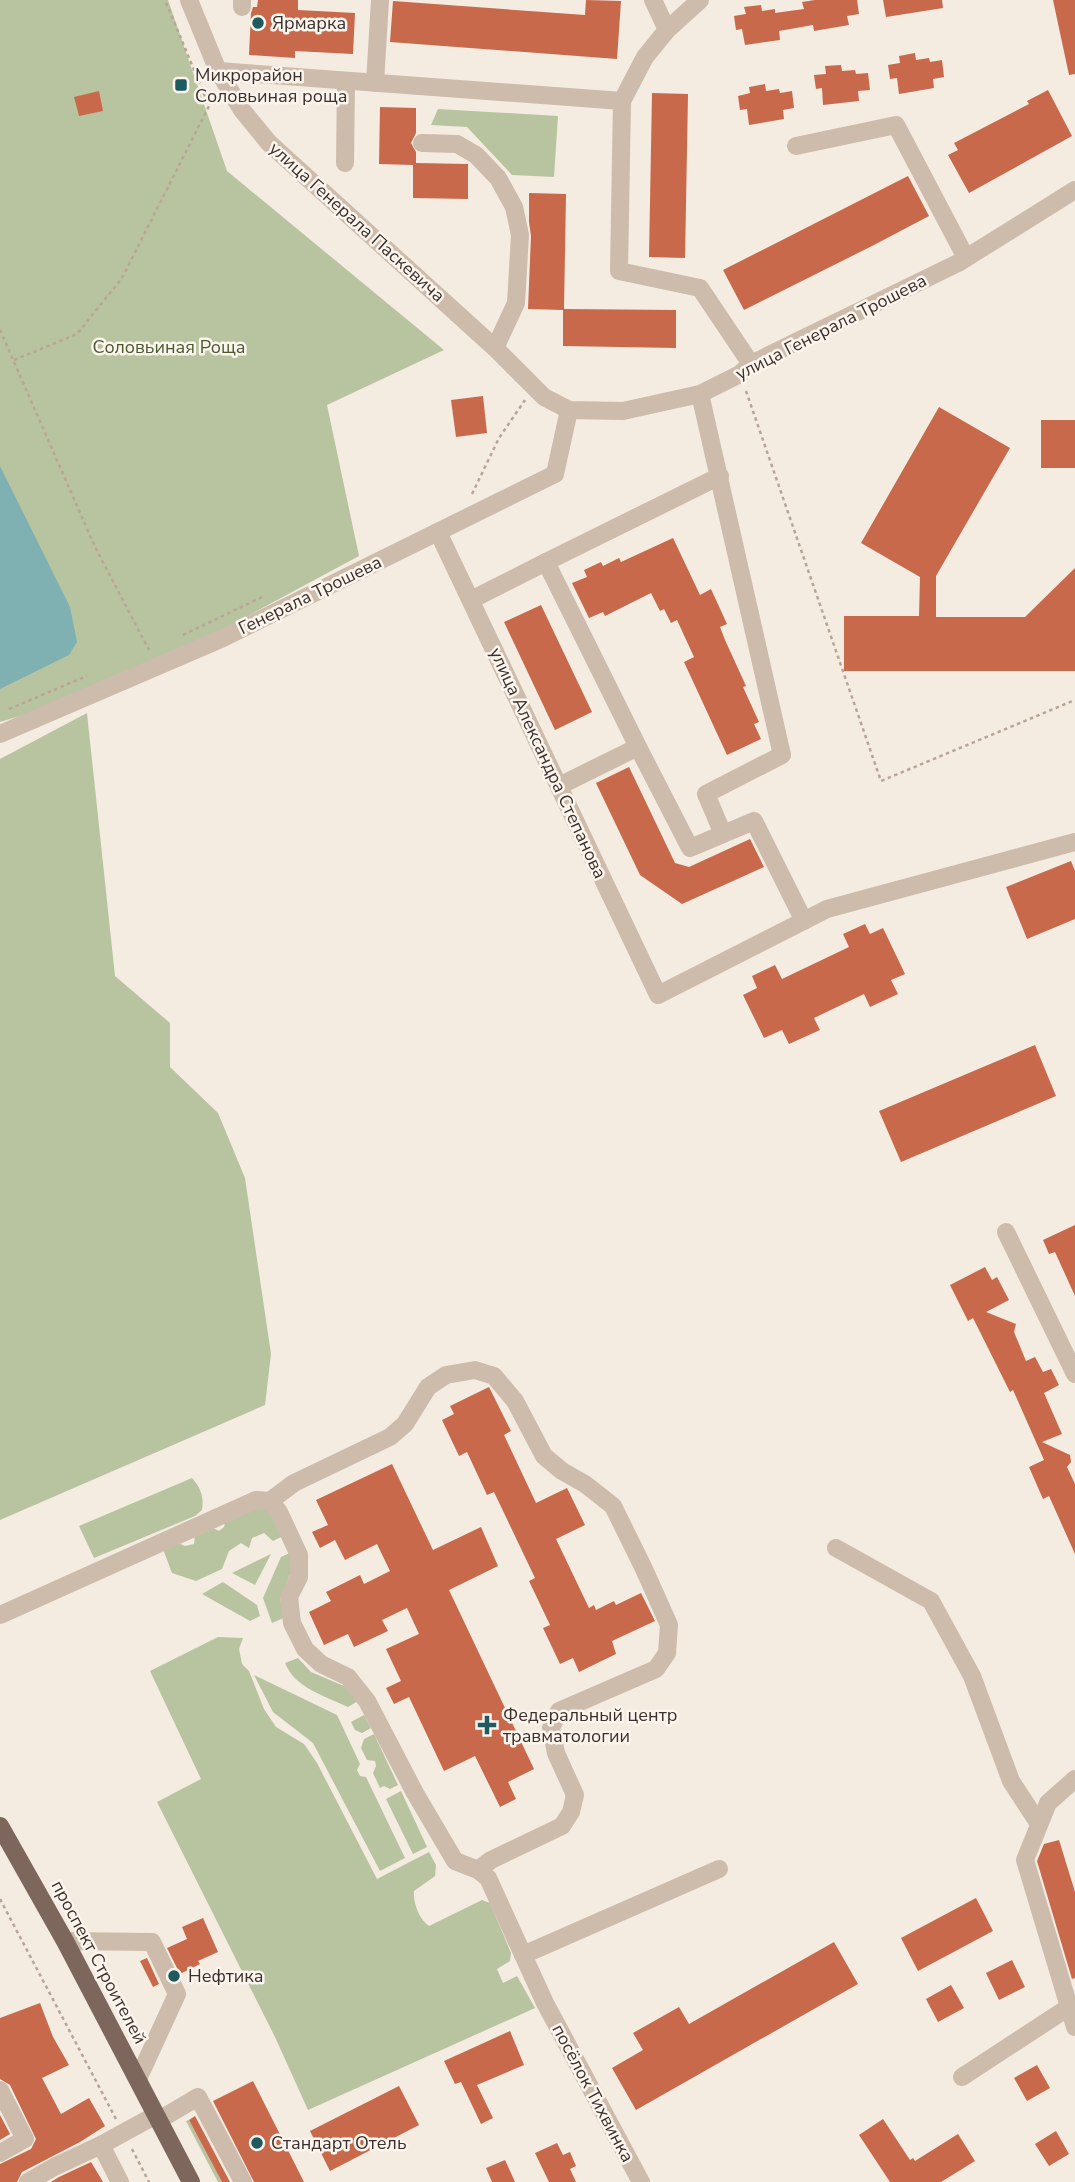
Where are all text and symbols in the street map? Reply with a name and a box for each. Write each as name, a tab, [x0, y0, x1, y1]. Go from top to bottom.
place label: Ярмарка	[272, 11, 346, 35]
marker: Ярмарка	[250, 15, 266, 31]
place label: Микрорайон Соловьиная роща	[195, 63, 347, 108]
marker: Микрорайон Соловьиная роща	[173, 77, 189, 93]
street label: улица Генерала Паскевича	[264, 137, 450, 307]
street label: улица Генерала Трошева	[731, 268, 931, 386]
park label: Соловьиная Роща	[93, 335, 245, 359]
street label: Генерала Трошева	[234, 550, 386, 640]
street label: улица Александра Степанова	[484, 644, 612, 882]
place label: Федеральный центр травматологии	[503, 1703, 677, 1748]
marker: Федеральный центр травматологии	[477, 1715, 497, 1735]
street label: проспект Строителей	[46, 1876, 152, 2048]
place label: Нефтика	[188, 1964, 263, 1988]
marker: Нефтика	[166, 1968, 182, 1984]
street label: посёлок Тихвинка	[546, 2020, 640, 2166]
place label: Стандарт Отель	[271, 2131, 407, 2155]
marker: Стандарт Отель	[249, 2135, 265, 2151]

